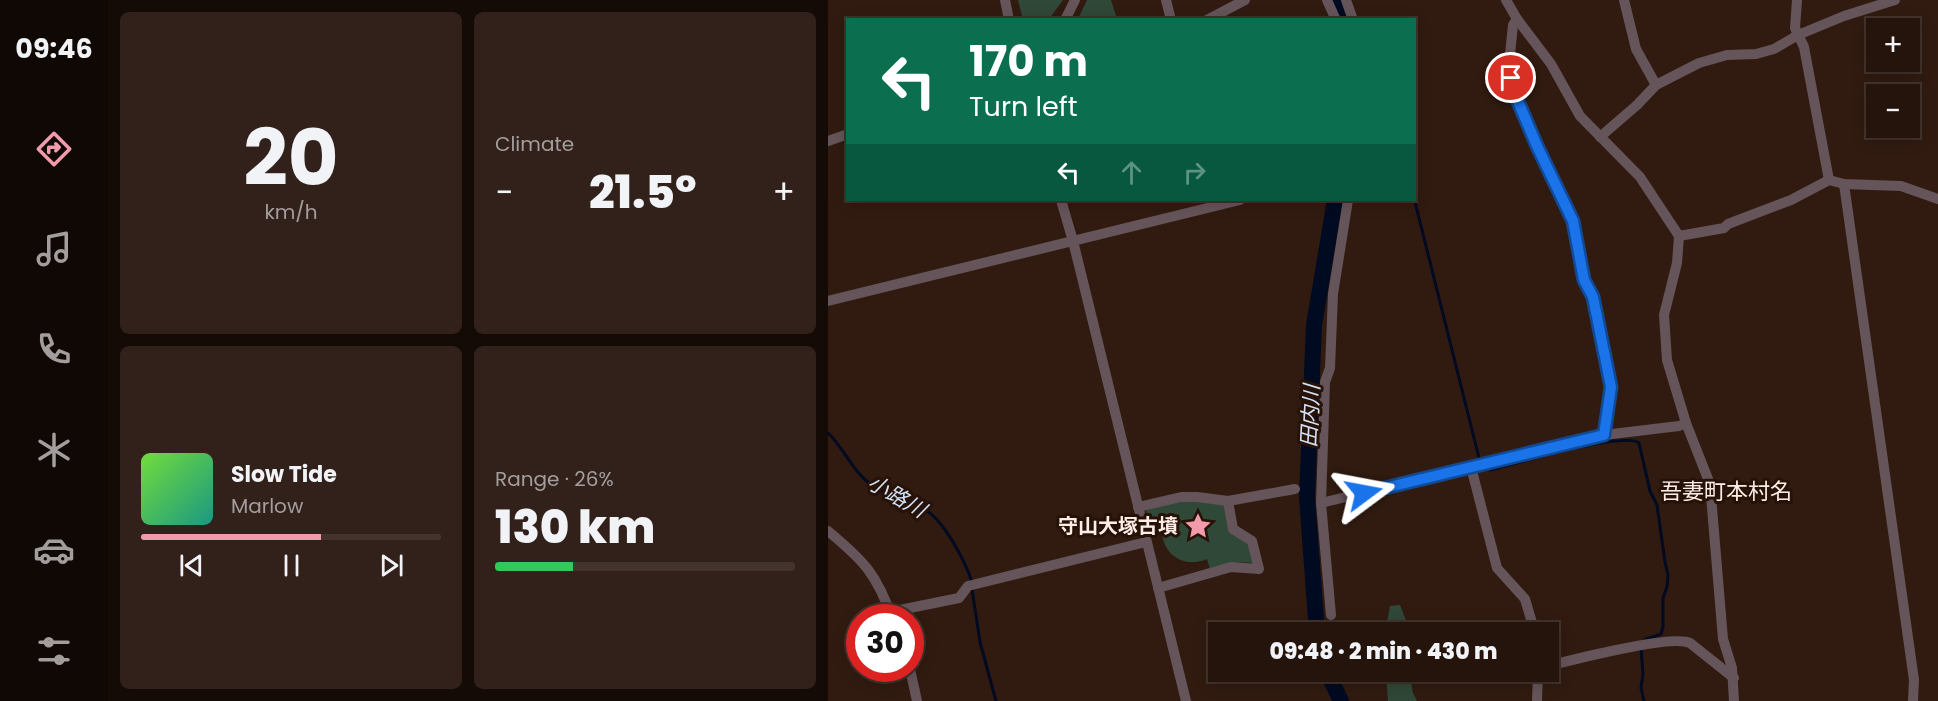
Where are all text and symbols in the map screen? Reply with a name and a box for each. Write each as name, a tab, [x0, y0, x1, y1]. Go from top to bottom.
map controls	[1866, 18, 1920, 138]
button: +	[1866, 18, 1920, 72]
text: 09:46	[15, 30, 93, 67]
text: 170 m	[969, 32, 1088, 91]
icon: left	[870, 42, 948, 120]
pin	[1485, 52, 1536, 103]
icon: arrive	[1494, 61, 1527, 94]
button: −	[1866, 84, 1920, 138]
text: Turn left	[969, 88, 1078, 125]
text: 20	[243, 103, 339, 212]
icon: directions	[33, 128, 75, 170]
text: Climate	[495, 130, 574, 158]
icon: left	[1052, 156, 1085, 189]
icon: ahead	[1115, 156, 1148, 189]
icon: right	[1178, 156, 1211, 189]
text: 21.5°	[589, 161, 697, 224]
text: −	[495, 169, 513, 216]
text: +	[772, 169, 795, 216]
text: km/h	[264, 198, 318, 226]
icon: music	[33, 228, 75, 270]
icon: phone	[33, 328, 75, 370]
water label: 田内川	[1294, 382, 1326, 448]
icon: climate	[33, 429, 75, 471]
text: Slow Tide	[231, 459, 337, 490]
position arrow	[1332, 461, 1396, 525]
text: Range · 26%	[495, 465, 614, 493]
water label: 小路川	[862, 468, 933, 525]
district label: 吾妻町本村名	[1660, 476, 1792, 507]
text: Marlow	[231, 492, 303, 520]
text: 130 km	[495, 496, 655, 559]
place icon: 守山大塚古墳	[1183, 511, 1213, 541]
place label: 守山大塚古墳	[1058, 512, 1178, 540]
icon: car	[33, 529, 75, 571]
icon: previous	[175, 549, 208, 582]
icon: pause	[275, 549, 308, 582]
icon: next	[375, 549, 408, 582]
speed limit sign: 30	[846, 604, 924, 682]
icon: filters	[33, 630, 75, 672]
text: 09:48 · 2 min · 430 m	[1270, 636, 1497, 667]

